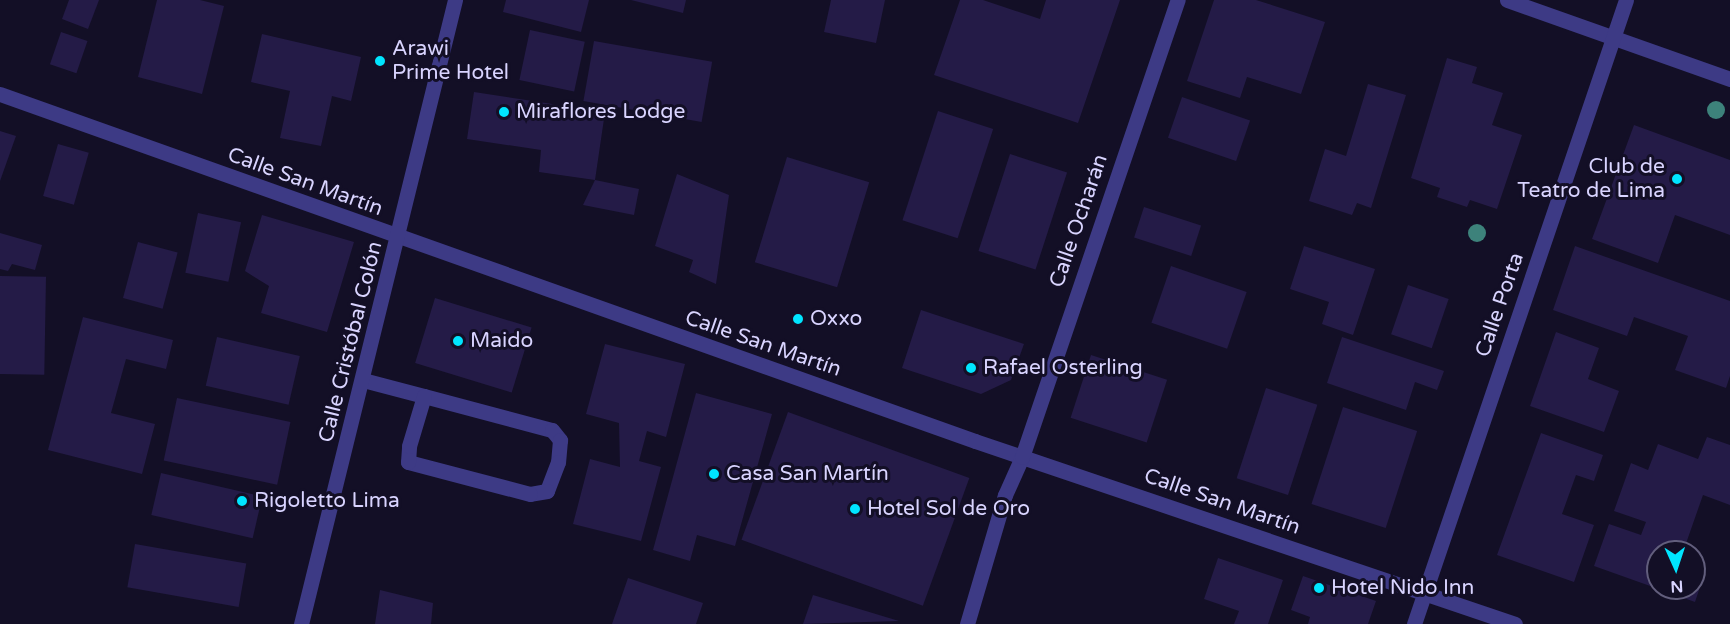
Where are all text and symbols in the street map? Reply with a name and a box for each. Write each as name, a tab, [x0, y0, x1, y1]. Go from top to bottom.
place label: Arawi Prime Hotel	[392, 36, 509, 86]
marker: Arawi Prime Hotel	[373, 54, 387, 68]
place label: Miraflores Lodge	[516, 99, 685, 125]
marker: Miraflores Lodge	[497, 105, 511, 119]
street label: Calle San Martín	[224, 142, 386, 222]
street label: Calle Ocharán	[1044, 151, 1114, 291]
place label: Club de Teatro de Lima	[1517, 154, 1665, 204]
marker: Club de Teatro de Lima	[1670, 172, 1684, 186]
street label: Calle Cristóbal Colón	[314, 239, 388, 445]
street label: Calle Porta	[1470, 250, 1530, 360]
street label: Calle San Martín	[682, 305, 844, 383]
place label: Oxxo	[810, 306, 862, 332]
marker: Oxxo	[791, 312, 805, 326]
place label: Maido	[470, 328, 533, 354]
marker: Maido	[451, 334, 465, 348]
place label: Rafael Osterling	[983, 355, 1143, 381]
marker: Rafael Osterling	[964, 361, 978, 375]
place label: Casa San Martín	[726, 461, 889, 487]
street label: Calle San Martín	[1141, 463, 1303, 541]
marker: Casa San Martín	[707, 467, 721, 481]
place label: Rigoletto Lima	[254, 488, 400, 514]
marker: Rigoletto Lima	[235, 494, 249, 508]
place label: Hotel Sol de Oro	[867, 496, 1030, 522]
marker: Hotel Sol de Oro	[848, 502, 862, 516]
north arrow	[1646, 540, 1706, 600]
place label: Hotel Nido Inn	[1331, 575, 1474, 601]
text: N	[1670, 576, 1684, 596]
marker: Hotel Nido Inn	[1312, 581, 1326, 595]

